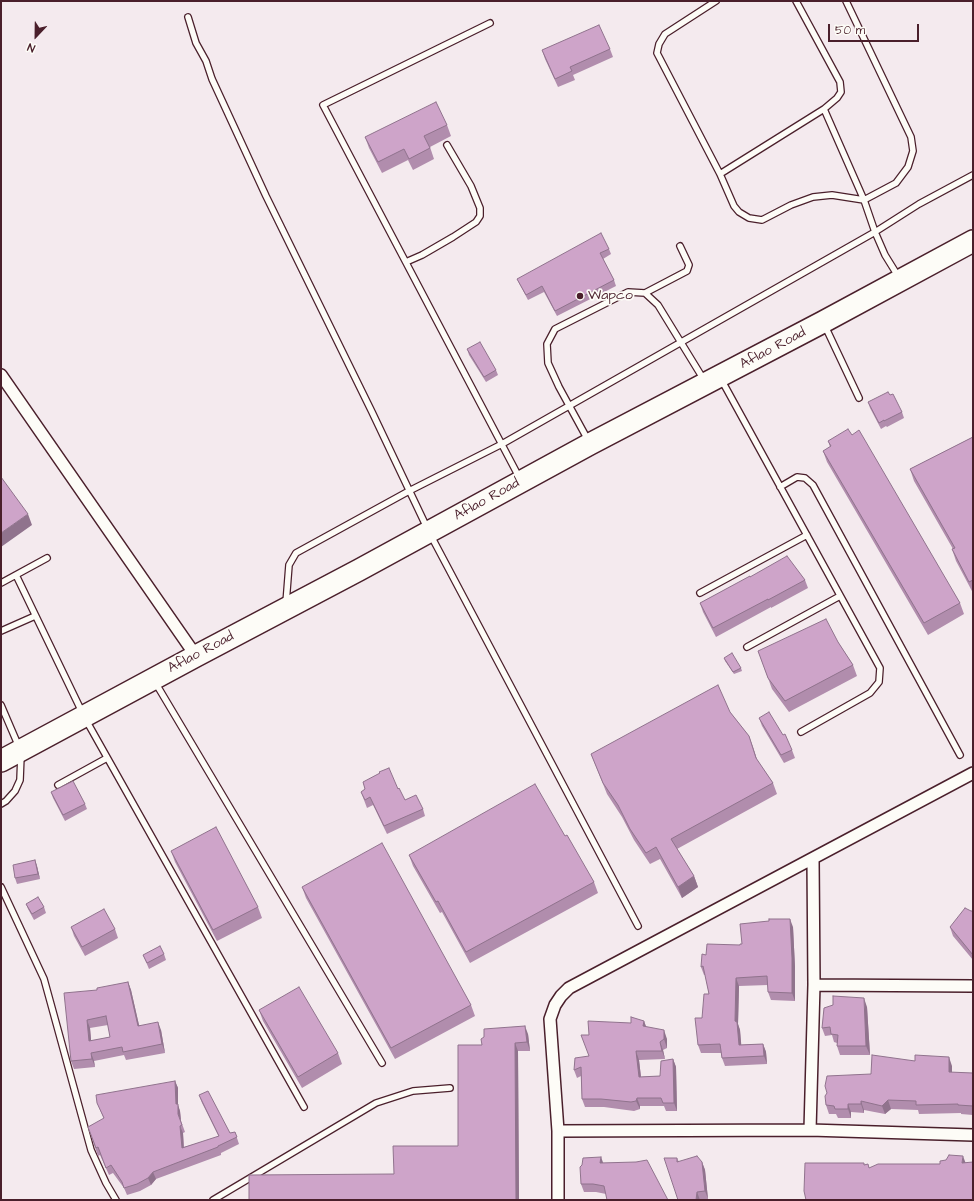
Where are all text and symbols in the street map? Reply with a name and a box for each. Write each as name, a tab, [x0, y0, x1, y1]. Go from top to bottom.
north arrow	[16, 16, 56, 56]
scale bar	[830, 16, 921, 42]
text: 50 m	[835, 22, 865, 39]
text: N	[25, 39, 37, 56]
place label: Wapco	[588, 288, 633, 304]
marker: Wapco	[575, 291, 585, 301]
street label: Aflao Road	[737, 325, 809, 373]
street label: Aflao Road	[451, 475, 523, 525]
street label: Aflao Road	[165, 629, 237, 677]

